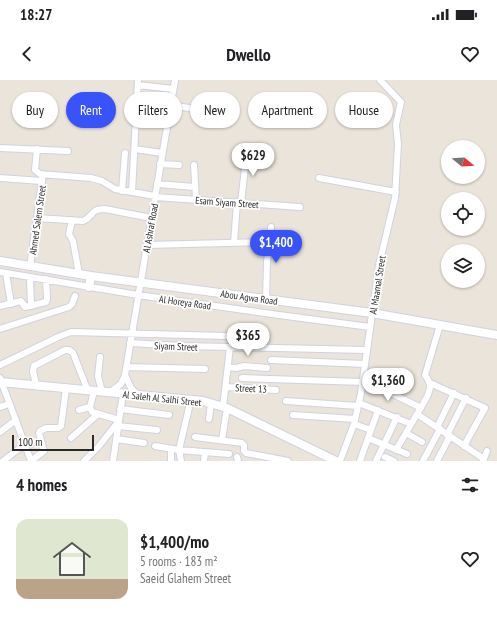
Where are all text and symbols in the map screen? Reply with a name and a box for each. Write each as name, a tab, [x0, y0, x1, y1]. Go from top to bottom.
text: 18:27	[20, 5, 52, 24]
icon: back	[16, 43, 38, 65]
text: Dwello	[226, 43, 271, 66]
icon: heart	[459, 43, 481, 65]
chip: Buy	[12, 92, 58, 128]
chip: Rent	[66, 92, 116, 128]
chip: Filters	[124, 92, 182, 128]
chip: New	[190, 92, 240, 128]
chip: Apartment	[248, 92, 327, 128]
chip: House	[335, 92, 393, 128]
north arrow	[441, 140, 485, 184]
map controls	[441, 140, 485, 288]
pin: $629	[229, 143, 277, 177]
text: $629	[241, 147, 265, 164]
street label: Ahmed Salem Street	[26, 184, 49, 256]
button: locate	[441, 192, 485, 236]
street label: Esam Siyam Street	[195, 194, 260, 211]
street label: Al Ashraf Road	[140, 202, 161, 254]
pin: $1,400	[243, 230, 309, 264]
text: $1,400	[259, 234, 293, 251]
button: layers	[441, 244, 485, 288]
street label: Al Maamal Street	[366, 255, 389, 315]
street label: Abou Agwa Road	[220, 287, 278, 308]
street label: Al Horeya Road	[158, 292, 212, 313]
pin: $365	[224, 323, 272, 357]
text: $365	[236, 327, 260, 344]
street label: Siyam Street	[154, 339, 198, 354]
pin: $1,360	[355, 368, 421, 402]
text: $1,360	[371, 372, 405, 389]
street label: Street 13	[235, 381, 267, 396]
street label: Al Saleh Al Salhi Street	[122, 388, 202, 409]
scale bar	[12, 433, 94, 452]
text: 100 m	[18, 435, 42, 449]
text: 4 homes	[16, 474, 67, 496]
icon: filters	[459, 474, 481, 496]
text: $1,400/mo	[140, 531, 209, 553]
icon: home	[48, 535, 96, 583]
icon: heart	[459, 548, 481, 570]
text: 5 rooms · 183 m²	[140, 553, 218, 570]
text: Saeid Glahem Street	[140, 570, 231, 587]

